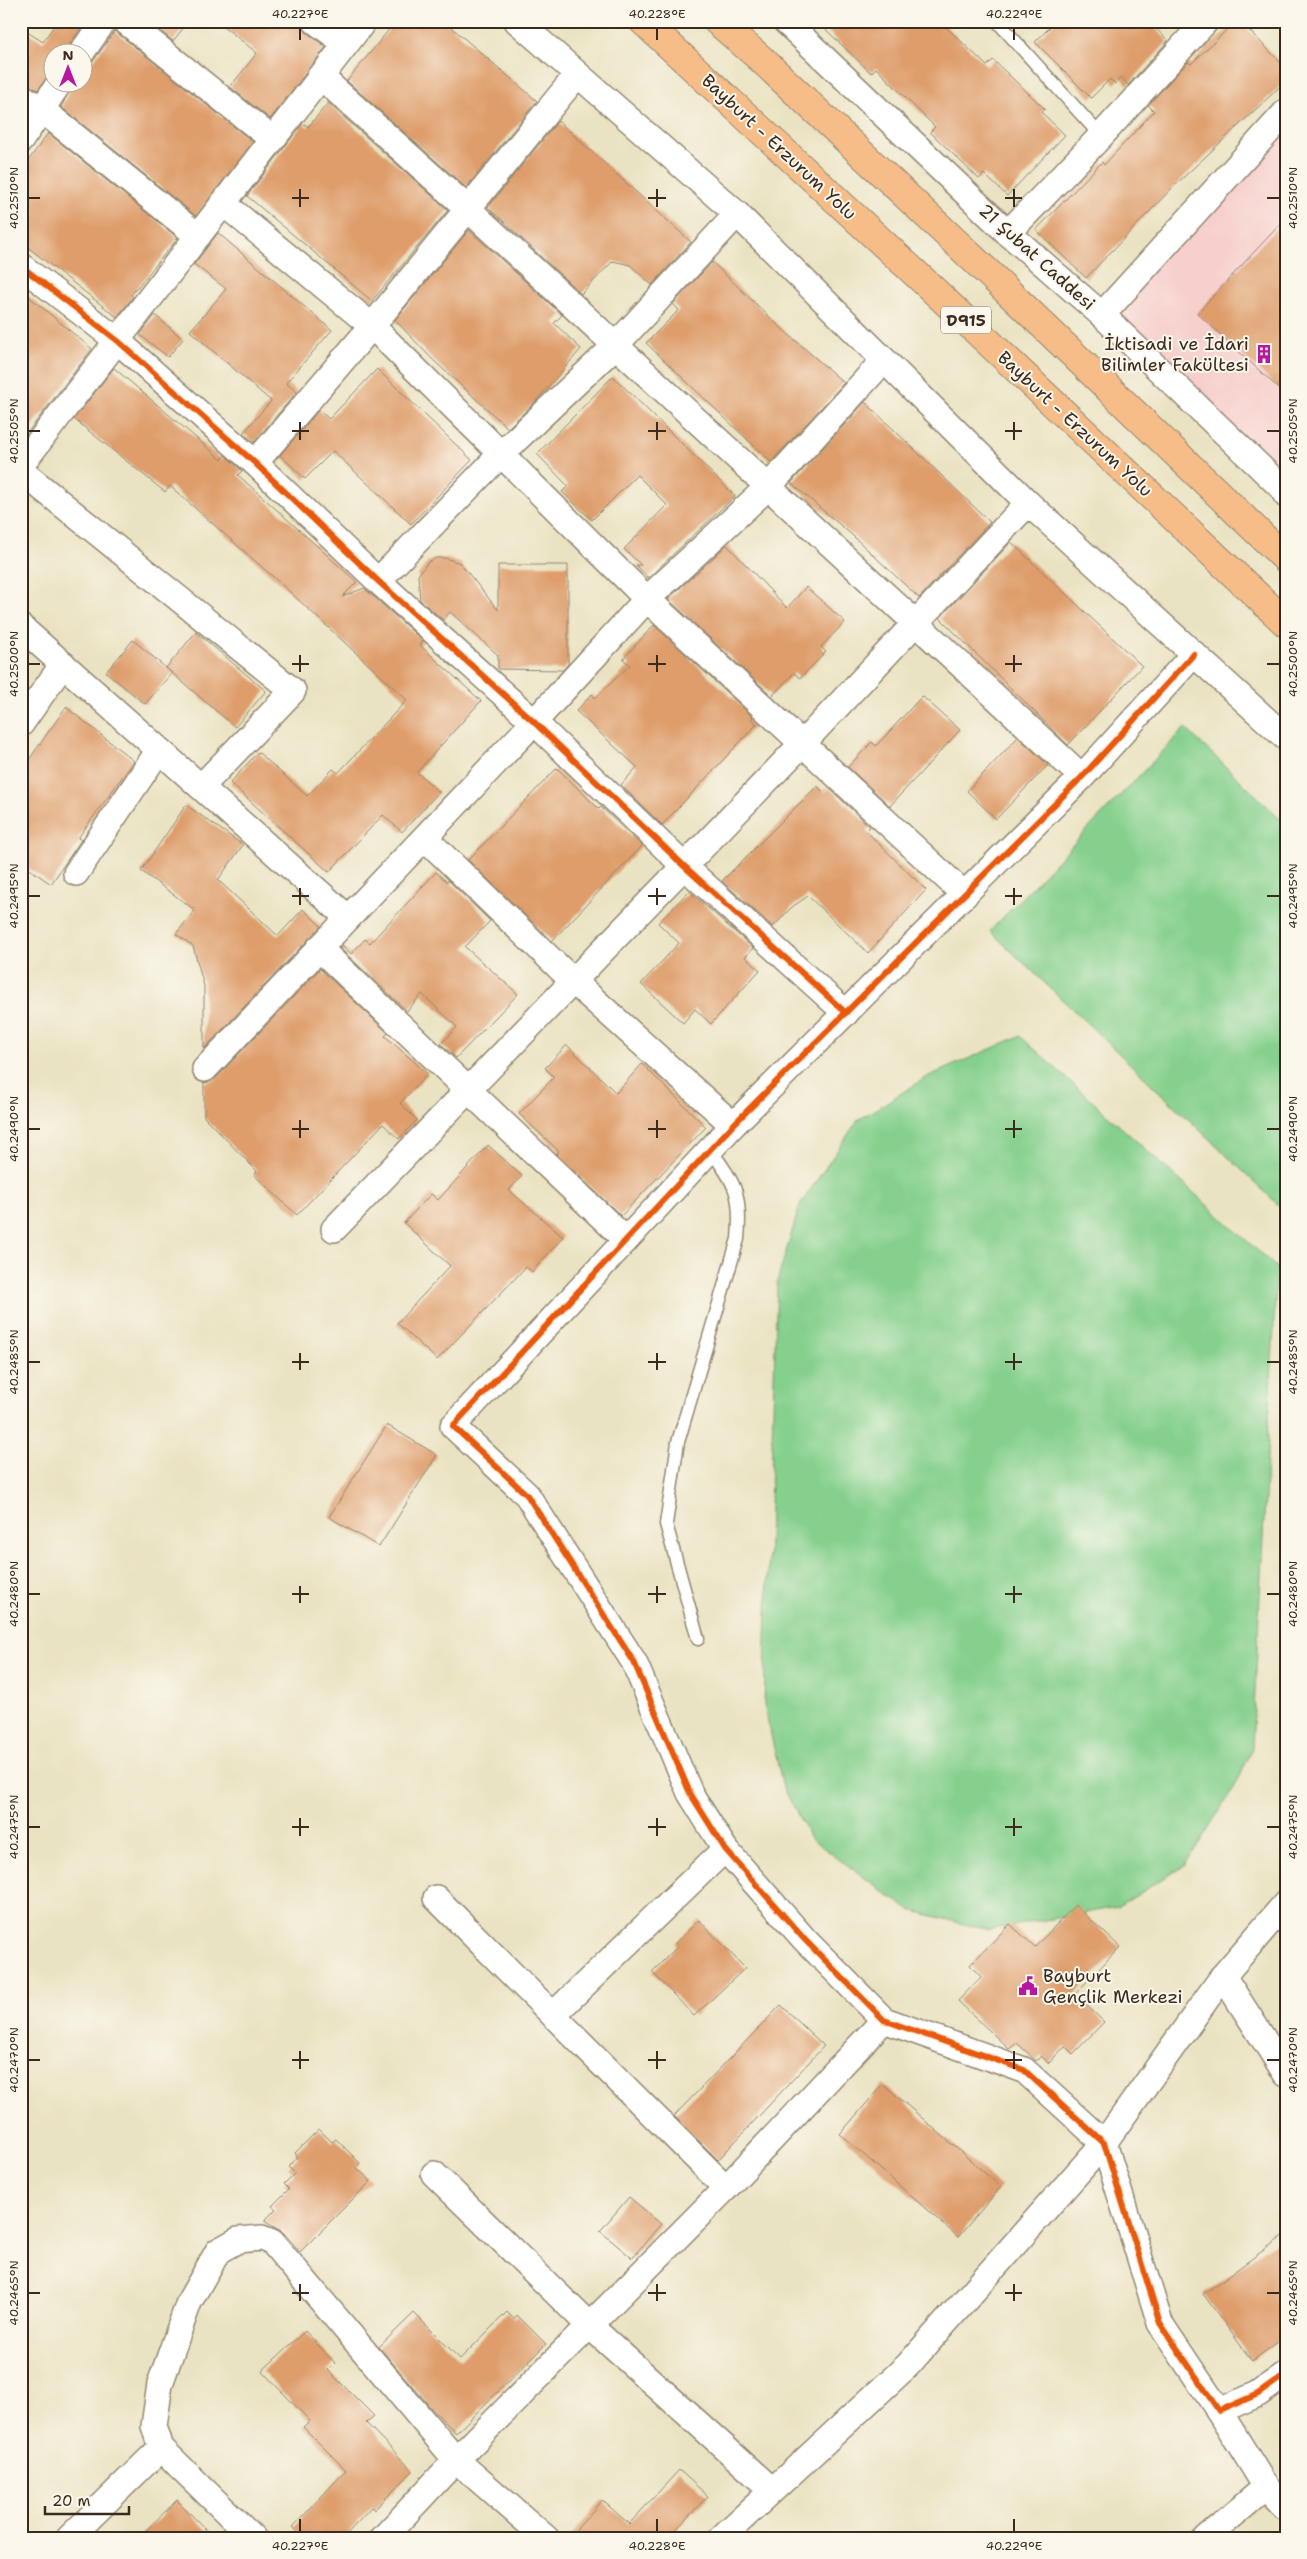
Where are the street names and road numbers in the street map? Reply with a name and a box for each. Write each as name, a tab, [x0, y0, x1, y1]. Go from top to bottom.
street label: Bayburt - Erzurum Yolu	[696, 69, 862, 225]
street label: 21 Şubat Caddesi	[974, 198, 1100, 316]
road number: D915	[941, 306, 991, 334]
street label: Bayburt - Erzurum Yolu	[992, 346, 1158, 502]

